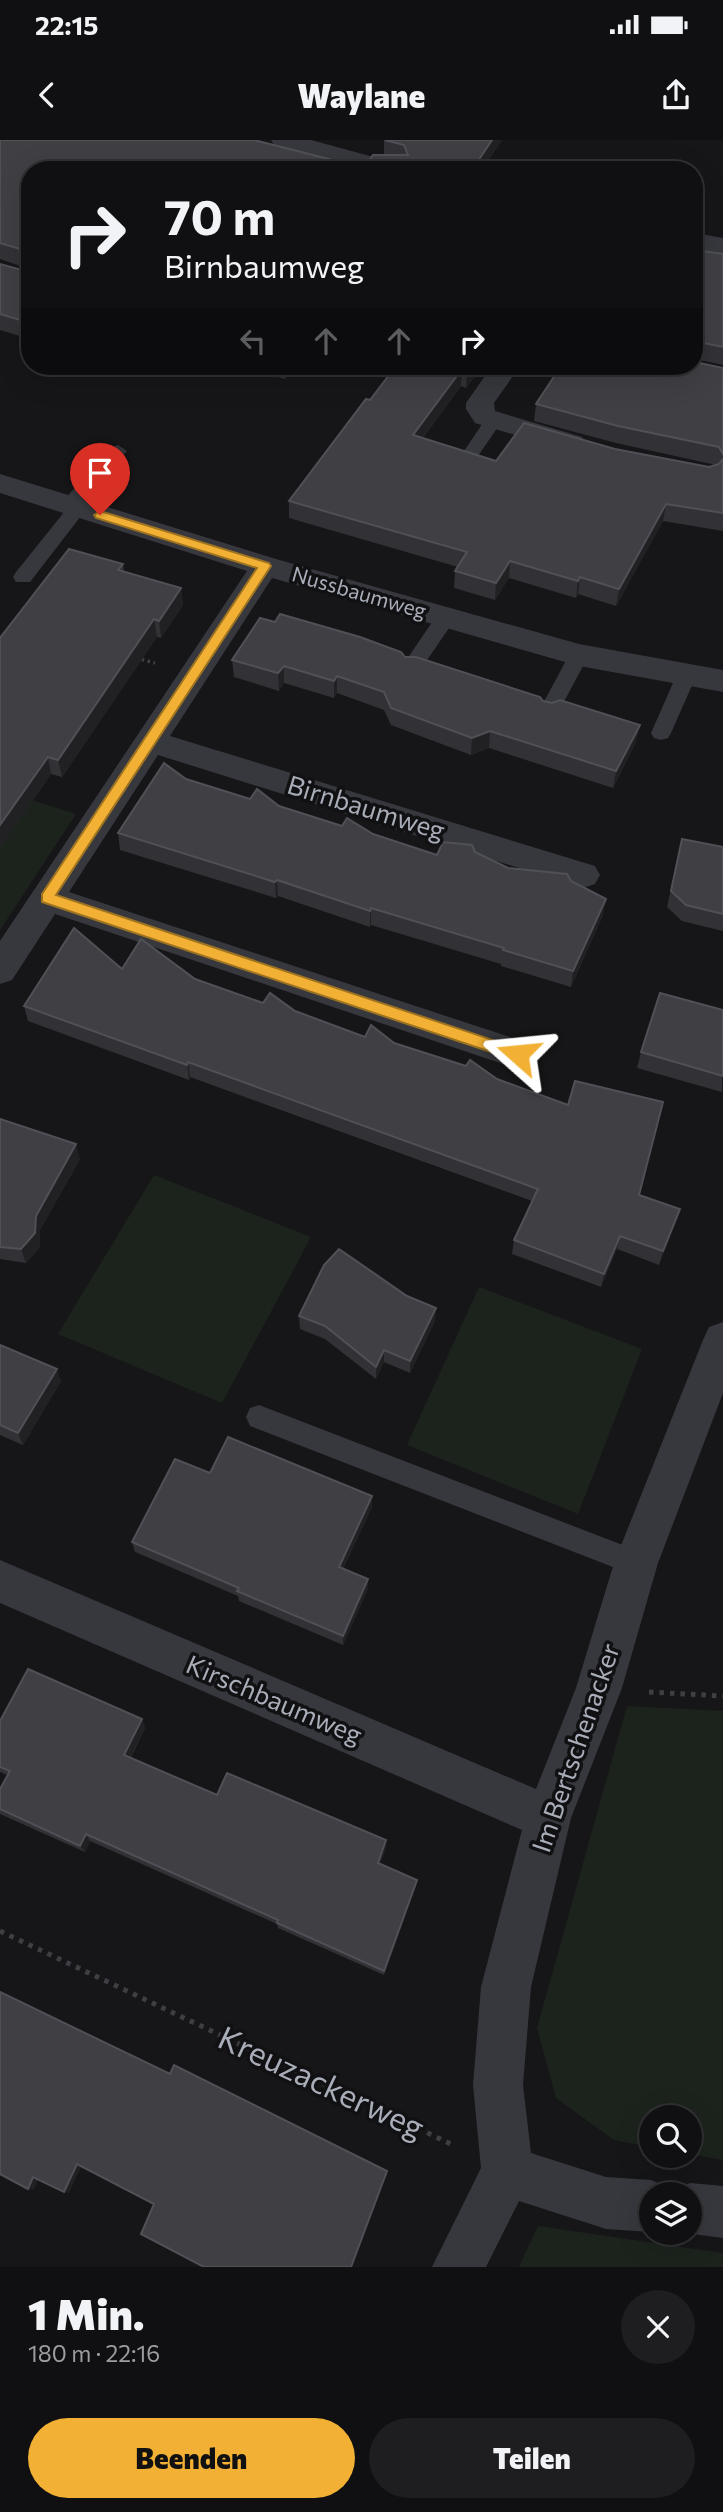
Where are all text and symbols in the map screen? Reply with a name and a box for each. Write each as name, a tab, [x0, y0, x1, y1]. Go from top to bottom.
text: 22:15	[35, 9, 98, 40]
text: Waylane	[298, 75, 425, 115]
icon: back	[28, 76, 66, 114]
icon: share	[657, 76, 695, 114]
text: 70 m	[164, 185, 275, 245]
icon: right	[49, 189, 140, 280]
text: Birnbaumweg	[164, 245, 364, 285]
icon: left	[234, 322, 272, 360]
icon: ahead	[307, 322, 345, 360]
icon: ahead	[380, 322, 418, 360]
icon: right	[453, 322, 491, 360]
pin	[70, 443, 130, 515]
icon: arrive	[81, 454, 119, 492]
street label: Nussbaumweg	[289, 560, 430, 623]
street label: Birnbaumweg	[284, 768, 449, 845]
position arrow	[481, 1017, 555, 1091]
street label: Im Bertschenacker	[524, 1639, 625, 1856]
street label: Kirschbaumweg	[182, 1648, 367, 1750]
street label: Kreuzackerweg	[213, 2016, 431, 2146]
map controls	[639, 2105, 702, 2245]
button: search	[639, 2105, 702, 2168]
button: layers	[639, 2182, 702, 2245]
text: 1 Min.	[28, 2287, 145, 2339]
button: close	[621, 2290, 695, 2364]
text: 180 m · 22:16	[28, 2339, 160, 2367]
button: Beenden	[28, 2418, 355, 2498]
button: Teilen	[369, 2418, 695, 2498]

